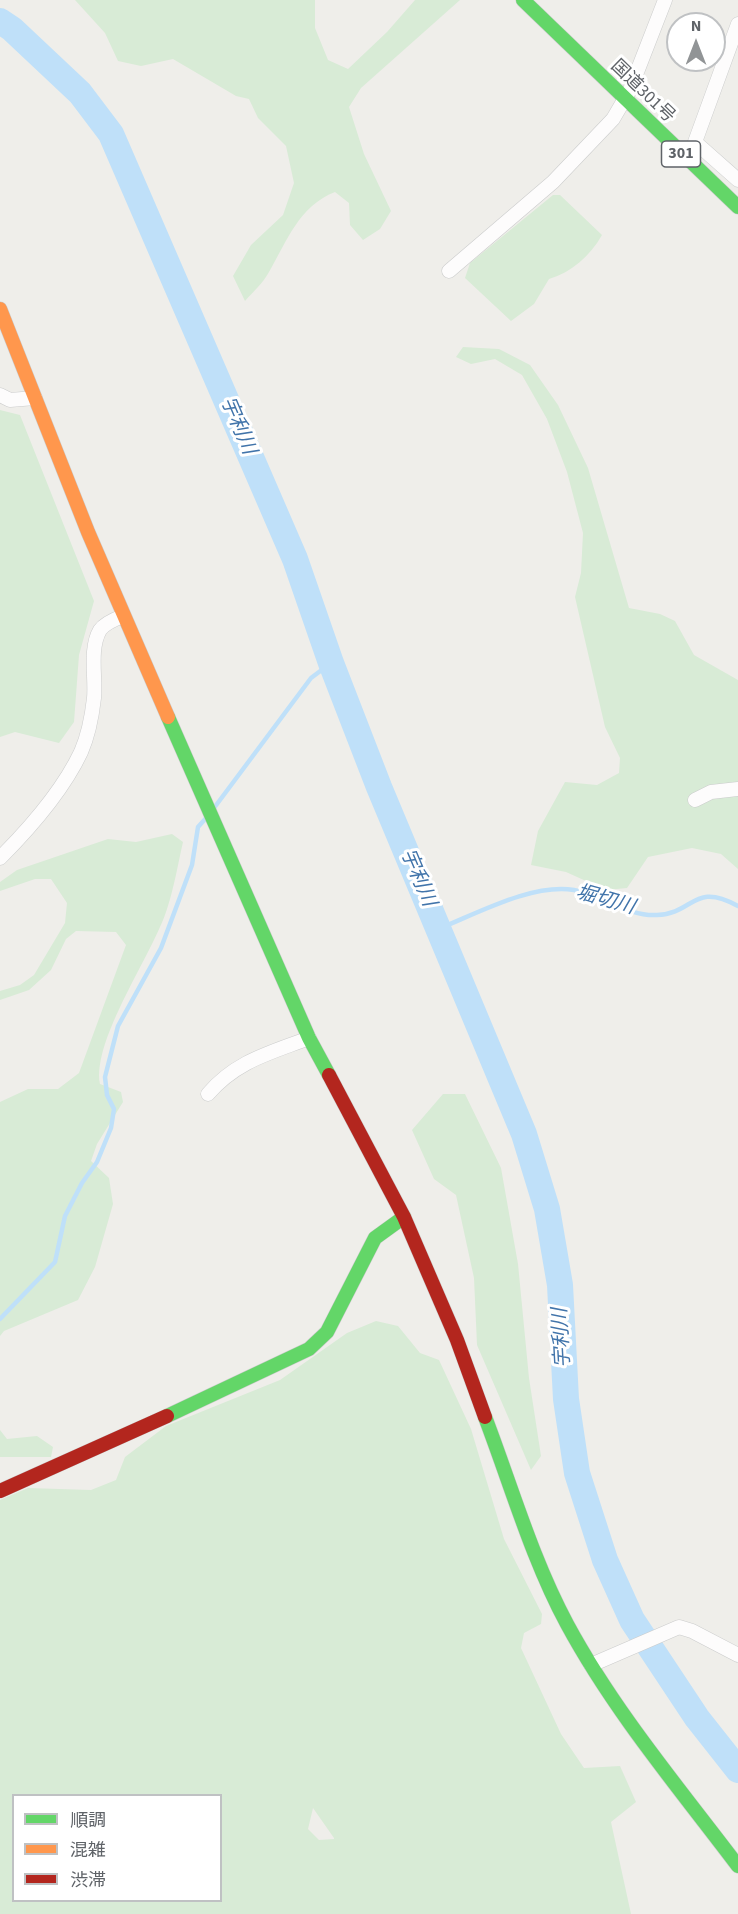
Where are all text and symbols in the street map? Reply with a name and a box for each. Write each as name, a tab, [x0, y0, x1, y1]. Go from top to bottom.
north arrow	[666, 12, 726, 72]
text: N	[691, 15, 701, 37]
street label: 国道301号	[605, 56, 679, 128]
road number: 301	[662, 141, 700, 167]
water label: 宇利川	[214, 394, 260, 458]
water label: 宇利川	[394, 846, 440, 910]
water label: 堀切川	[573, 881, 637, 921]
water label: 宇利川	[549, 1307, 577, 1369]
legend	[12, 1794, 222, 1902]
text: 順調	[70, 1808, 106, 1833]
text: 混雑	[70, 1838, 106, 1863]
text: 渋滞	[70, 1868, 106, 1893]

